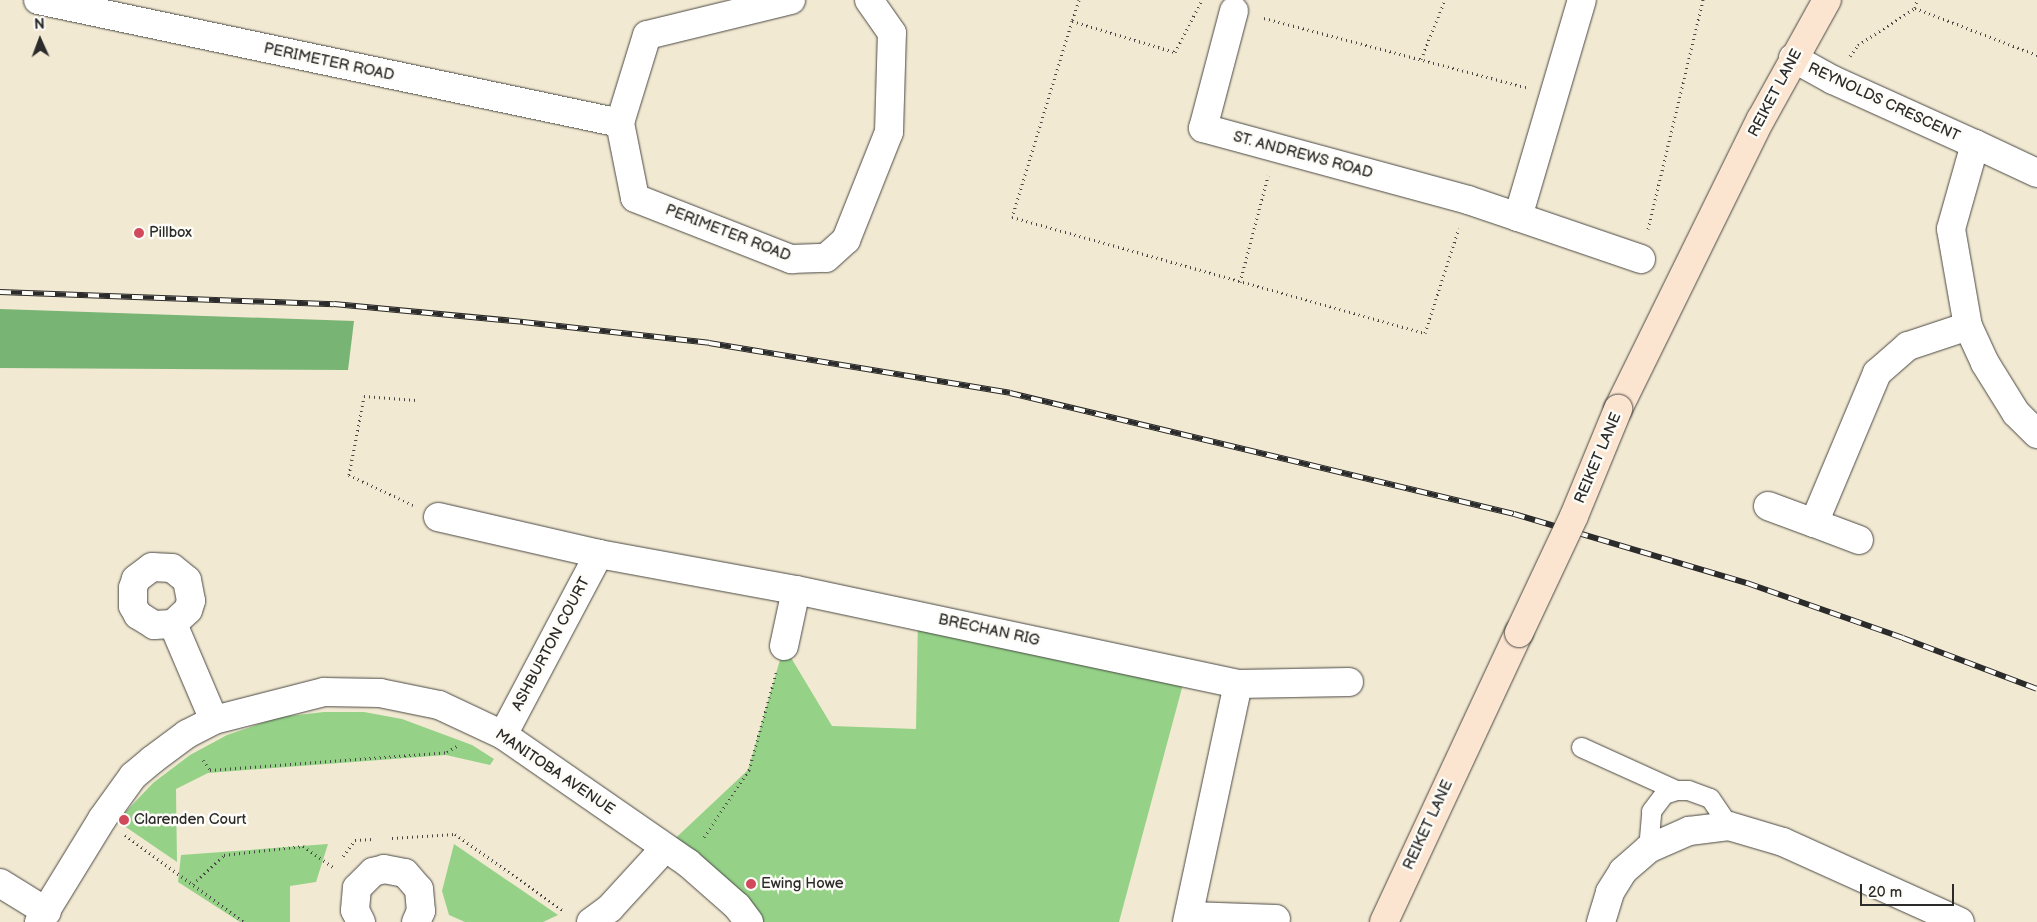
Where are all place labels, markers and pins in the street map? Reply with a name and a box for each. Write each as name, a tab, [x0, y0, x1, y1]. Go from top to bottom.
place label: Pillbox	[149, 224, 192, 242]
marker: Pillbox	[133, 227, 145, 239]
place label: Clarenden Court	[134, 811, 246, 829]
marker: Clarenden Court	[118, 814, 130, 826]
place label: Ewing Howe	[761, 875, 844, 893]
marker: Ewing Howe	[745, 878, 757, 890]

